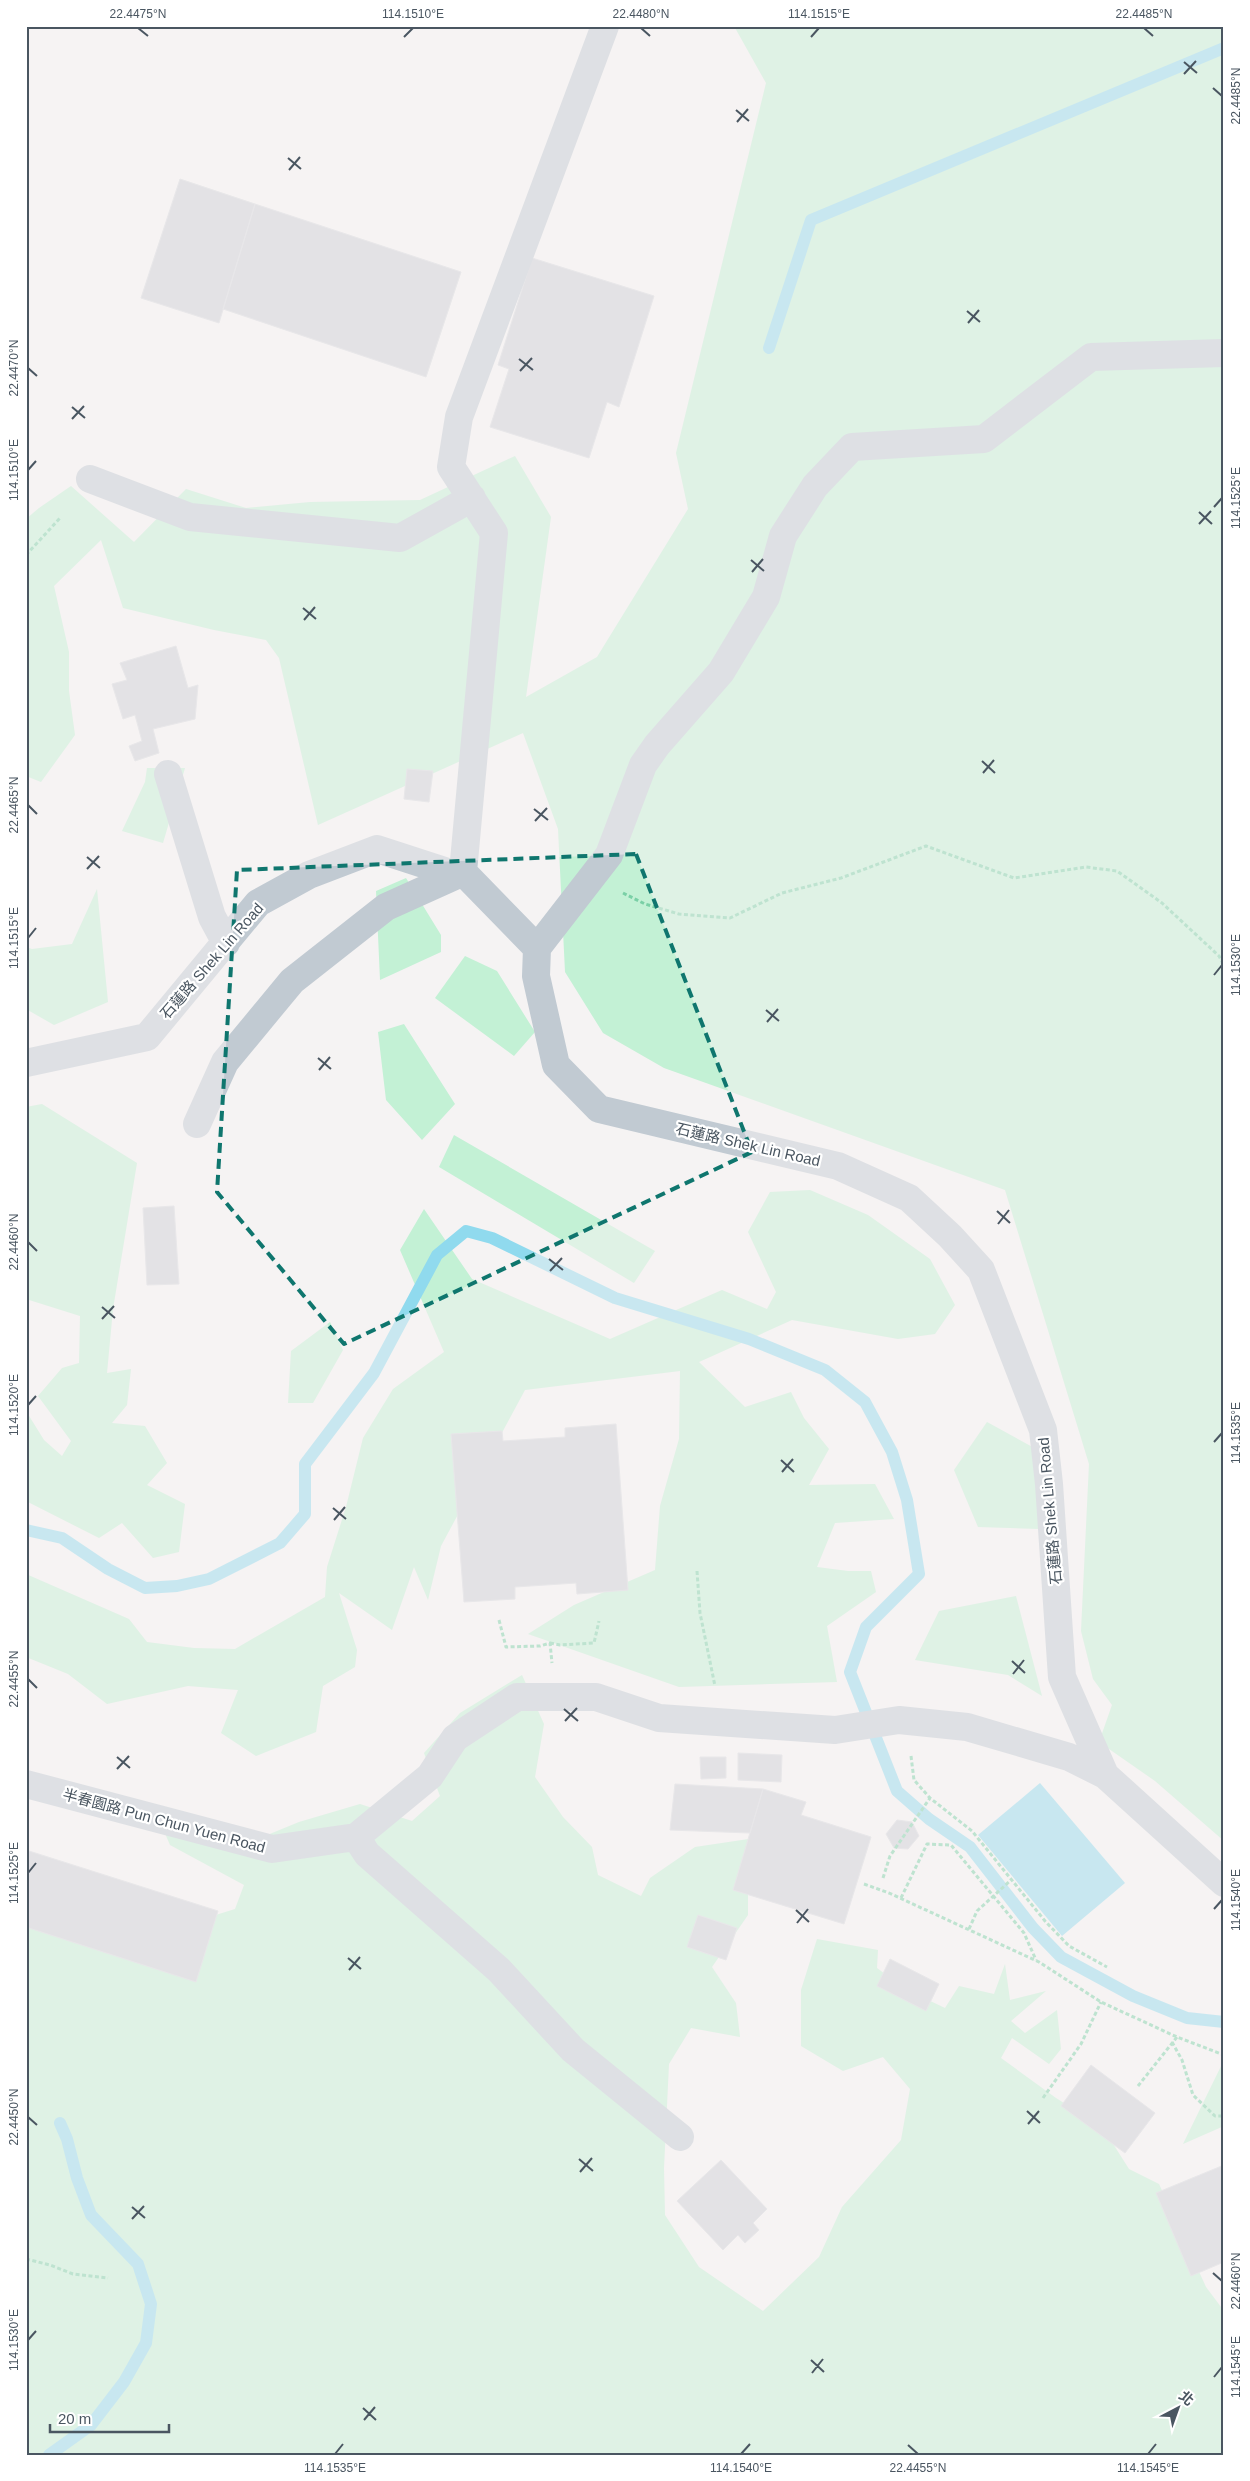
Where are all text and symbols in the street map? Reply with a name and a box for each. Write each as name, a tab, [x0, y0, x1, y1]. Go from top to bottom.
text: 22.4475°N	[110, 7, 166, 21]
text: 114.1510°E	[382, 7, 444, 21]
text: 22.4480°N	[613, 7, 669, 21]
text: 114.1515°E	[788, 7, 850, 21]
text: 22.4485°N	[1116, 7, 1172, 21]
text: 22.4485°N	[1229, 68, 1243, 124]
text: 22.4470°N	[7, 340, 21, 396]
text: 114.1510°E	[7, 439, 21, 501]
text: 114.1525°E	[1229, 467, 1243, 529]
text: 22.4465°N	[7, 777, 21, 833]
street label: 石蓮路 Shek Lin Road	[157, 899, 266, 1022]
text: 114.1515°E	[7, 907, 21, 969]
text: 114.1530°E	[1229, 934, 1243, 996]
street label: 石蓮路 Shek Lin Road	[674, 1120, 822, 1169]
text: 22.4460°N	[7, 1214, 21, 1270]
text: 114.1520°E	[7, 1374, 21, 1436]
text: 114.1535°E	[1229, 1402, 1243, 1464]
street label: 石蓮路 Shek Lin Road	[1035, 1437, 1064, 1585]
text: 22.4455°N	[7, 1651, 21, 1707]
street label: 半春園路 Pun Chun Yuen Road	[61, 1785, 267, 1856]
text: 114.1525°E	[7, 1842, 21, 1904]
text: 114.1540°E	[1229, 1869, 1243, 1931]
text: 22.4450°N	[7, 2089, 21, 2145]
text: 22.4460°N	[1229, 2253, 1243, 2309]
text: 114.1530°E	[7, 2309, 21, 2371]
text: 114.1545°E	[1229, 2336, 1243, 2398]
north arrow	[1152, 2384, 1202, 2434]
text: 北	[1176, 2388, 1197, 2409]
scale bar	[50, 2401, 169, 2433]
text: 20 m	[58, 2410, 91, 2427]
text: 114.1535°E	[304, 2461, 366, 2475]
text: 114.1540°E	[710, 2461, 772, 2475]
text: 22.4455°N	[890, 2461, 946, 2475]
text: 114.1545°E	[1117, 2461, 1179, 2475]

